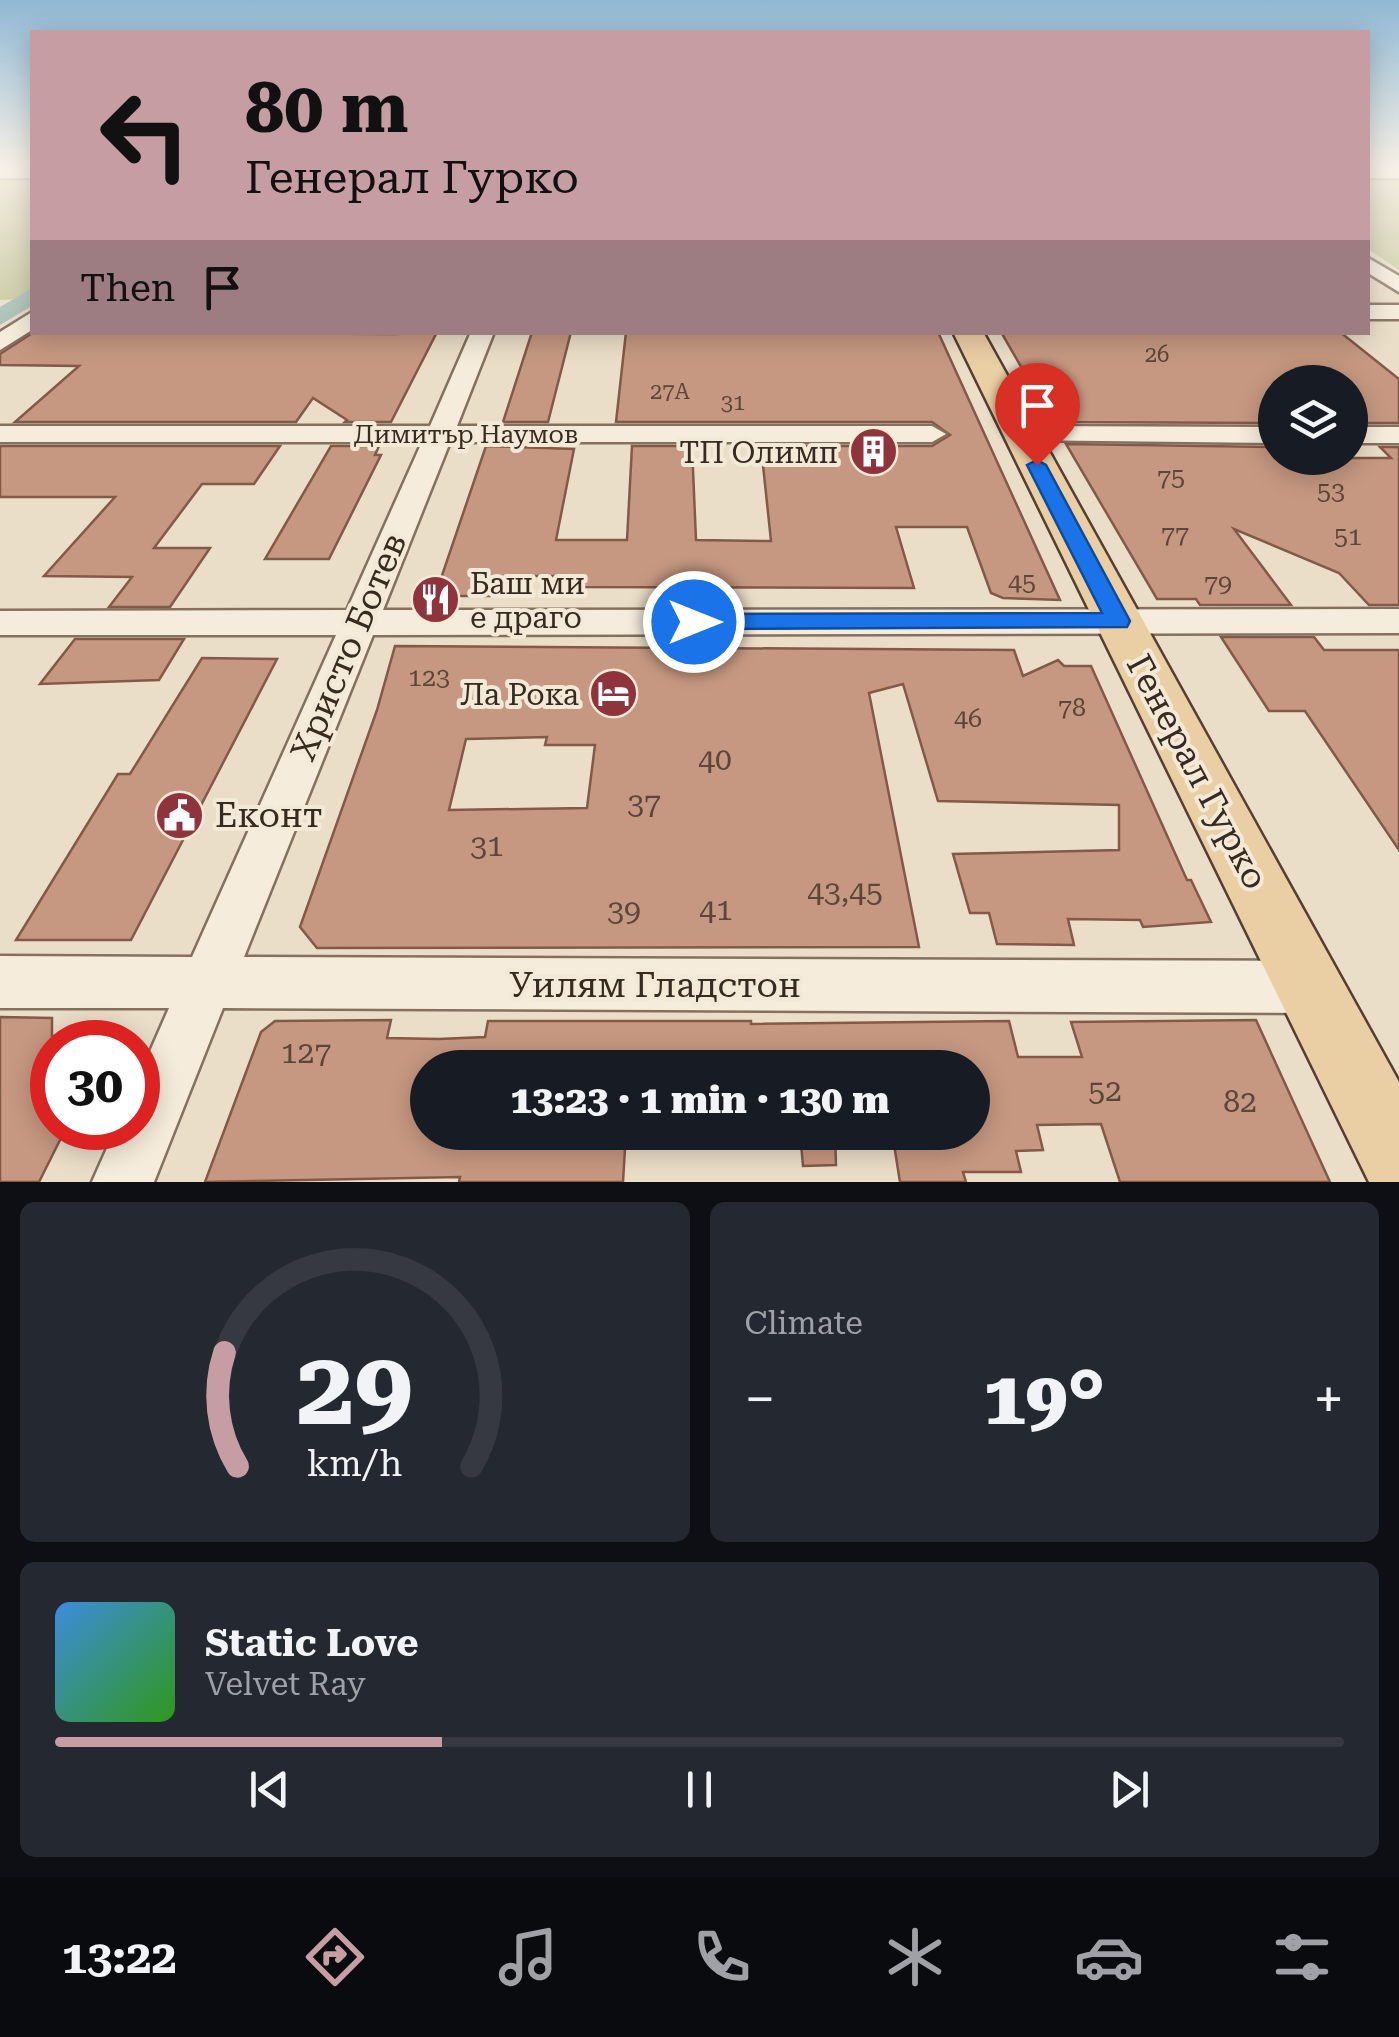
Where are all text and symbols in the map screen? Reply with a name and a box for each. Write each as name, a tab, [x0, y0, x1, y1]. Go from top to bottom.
text: 80 m	[245, 67, 409, 149]
icon: left	[80, 70, 210, 200]
text: Генерал Гурко	[245, 151, 579, 204]
icon: arrive	[195, 260, 250, 315]
text: Then	[80, 266, 175, 310]
house number: 26	[1145, 342, 1169, 367]
pin	[995, 363, 1080, 466]
map controls	[1258, 365, 1368, 475]
button: layers	[1258, 365, 1368, 475]
icon: arrive	[1010, 378, 1065, 433]
house number: 27A	[650, 379, 691, 404]
house number: 31	[721, 390, 745, 415]
street label: Димитър Наумов	[354, 420, 578, 449]
building icon: ТП Олимп	[847, 426, 899, 478]
place label: ТП Олимп	[679, 435, 838, 470]
house number: 75	[1157, 463, 1185, 492]
house number: 53	[1317, 477, 1345, 506]
house number: 77	[1161, 520, 1189, 549]
house number: 51	[1334, 522, 1362, 551]
street label: Христо Ботев	[283, 527, 415, 767]
place label: Баш ми е драго	[470, 566, 585, 635]
house number: 45	[1008, 568, 1036, 597]
house number: 79	[1204, 569, 1232, 598]
position arrow	[642, 570, 746, 674]
restaurant icon: Баш ми е драго	[409, 574, 461, 626]
street label: Генерал Гурко	[1118, 648, 1276, 896]
house number: 123	[408, 663, 450, 692]
hotel icon: Ла Рока	[588, 668, 640, 720]
place label: Ла Рока	[460, 677, 579, 712]
house number: 78	[1058, 693, 1086, 722]
house number: 46	[954, 704, 982, 733]
house number: 40	[698, 742, 732, 777]
house number: 37	[627, 786, 661, 821]
public building icon: Еконт	[154, 789, 206, 841]
place label: Еконт	[215, 795, 323, 836]
house number: 31	[470, 828, 504, 863]
house number: 43,45	[807, 874, 883, 909]
house number: 41	[699, 892, 733, 927]
house number: 39	[607, 893, 641, 928]
street label: Уилям Гладстон	[509, 965, 801, 1006]
speed limit sign: 30	[30, 1020, 160, 1150]
house number: 127	[281, 1035, 331, 1070]
house number: 52	[1088, 1073, 1122, 1108]
text: 13:23 · 1 min · 130 m	[510, 1078, 890, 1122]
house number: 82	[1223, 1084, 1257, 1119]
text: Climate	[745, 1304, 863, 1342]
text: 29	[297, 1328, 413, 1449]
text: 19°	[983, 1354, 1105, 1442]
text: −	[745, 1367, 775, 1431]
text: +	[1313, 1367, 1344, 1431]
text: km/h	[307, 1443, 403, 1485]
text: Static Love	[205, 1621, 418, 1665]
text: Velvet Ray	[205, 1665, 366, 1703]
icon: previous	[242, 1762, 297, 1817]
icon: pause	[672, 1762, 727, 1817]
icon: next	[1102, 1762, 1157, 1817]
icon: directions	[300, 1922, 370, 1992]
icon: music	[493, 1922, 563, 1992]
icon: phone	[687, 1922, 757, 1992]
icon: climate	[880, 1922, 950, 1992]
icon: car	[1074, 1922, 1144, 1992]
icon: filters	[1267, 1922, 1337, 1992]
text: 13:22	[62, 1931, 177, 1984]

